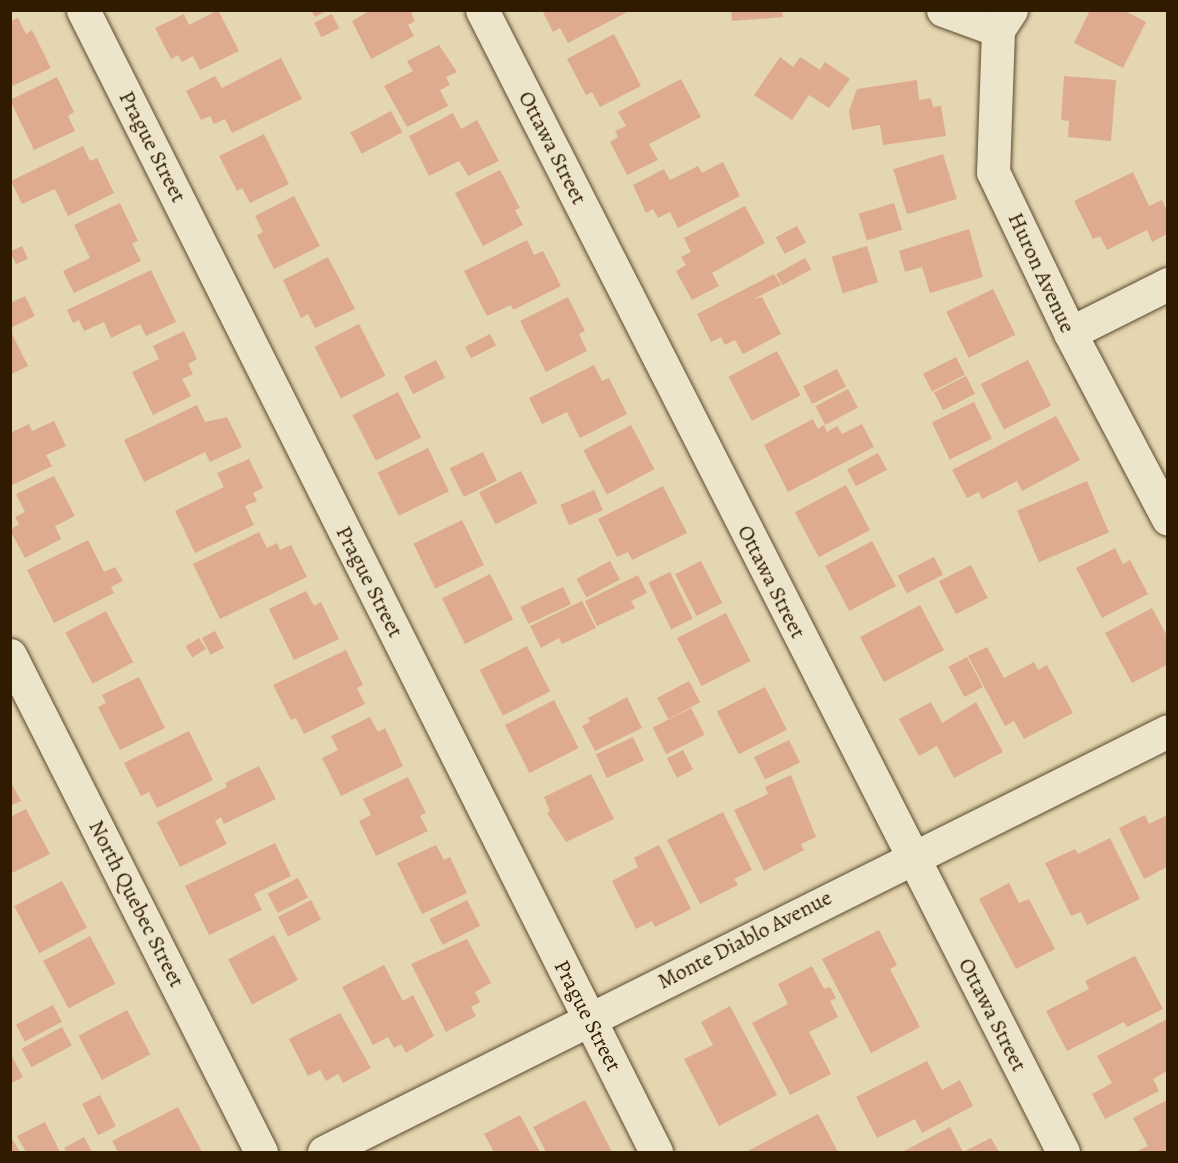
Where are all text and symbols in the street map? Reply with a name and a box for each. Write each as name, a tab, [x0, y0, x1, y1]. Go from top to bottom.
street label: Prague Street	[113, 87, 191, 207]
street label: Ottawa Street	[512, 87, 592, 209]
street label: Huron Avenue	[1002, 209, 1080, 337]
street label: Ottawa Street	[731, 521, 811, 643]
street label: Prague Street	[330, 522, 408, 642]
street label: North Quebec Street	[82, 816, 190, 992]
street label: Monte Diablo Avenue	[653, 885, 837, 995]
street label: Ottawa Street	[952, 954, 1032, 1076]
street label: Prague Street	[548, 956, 626, 1076]

